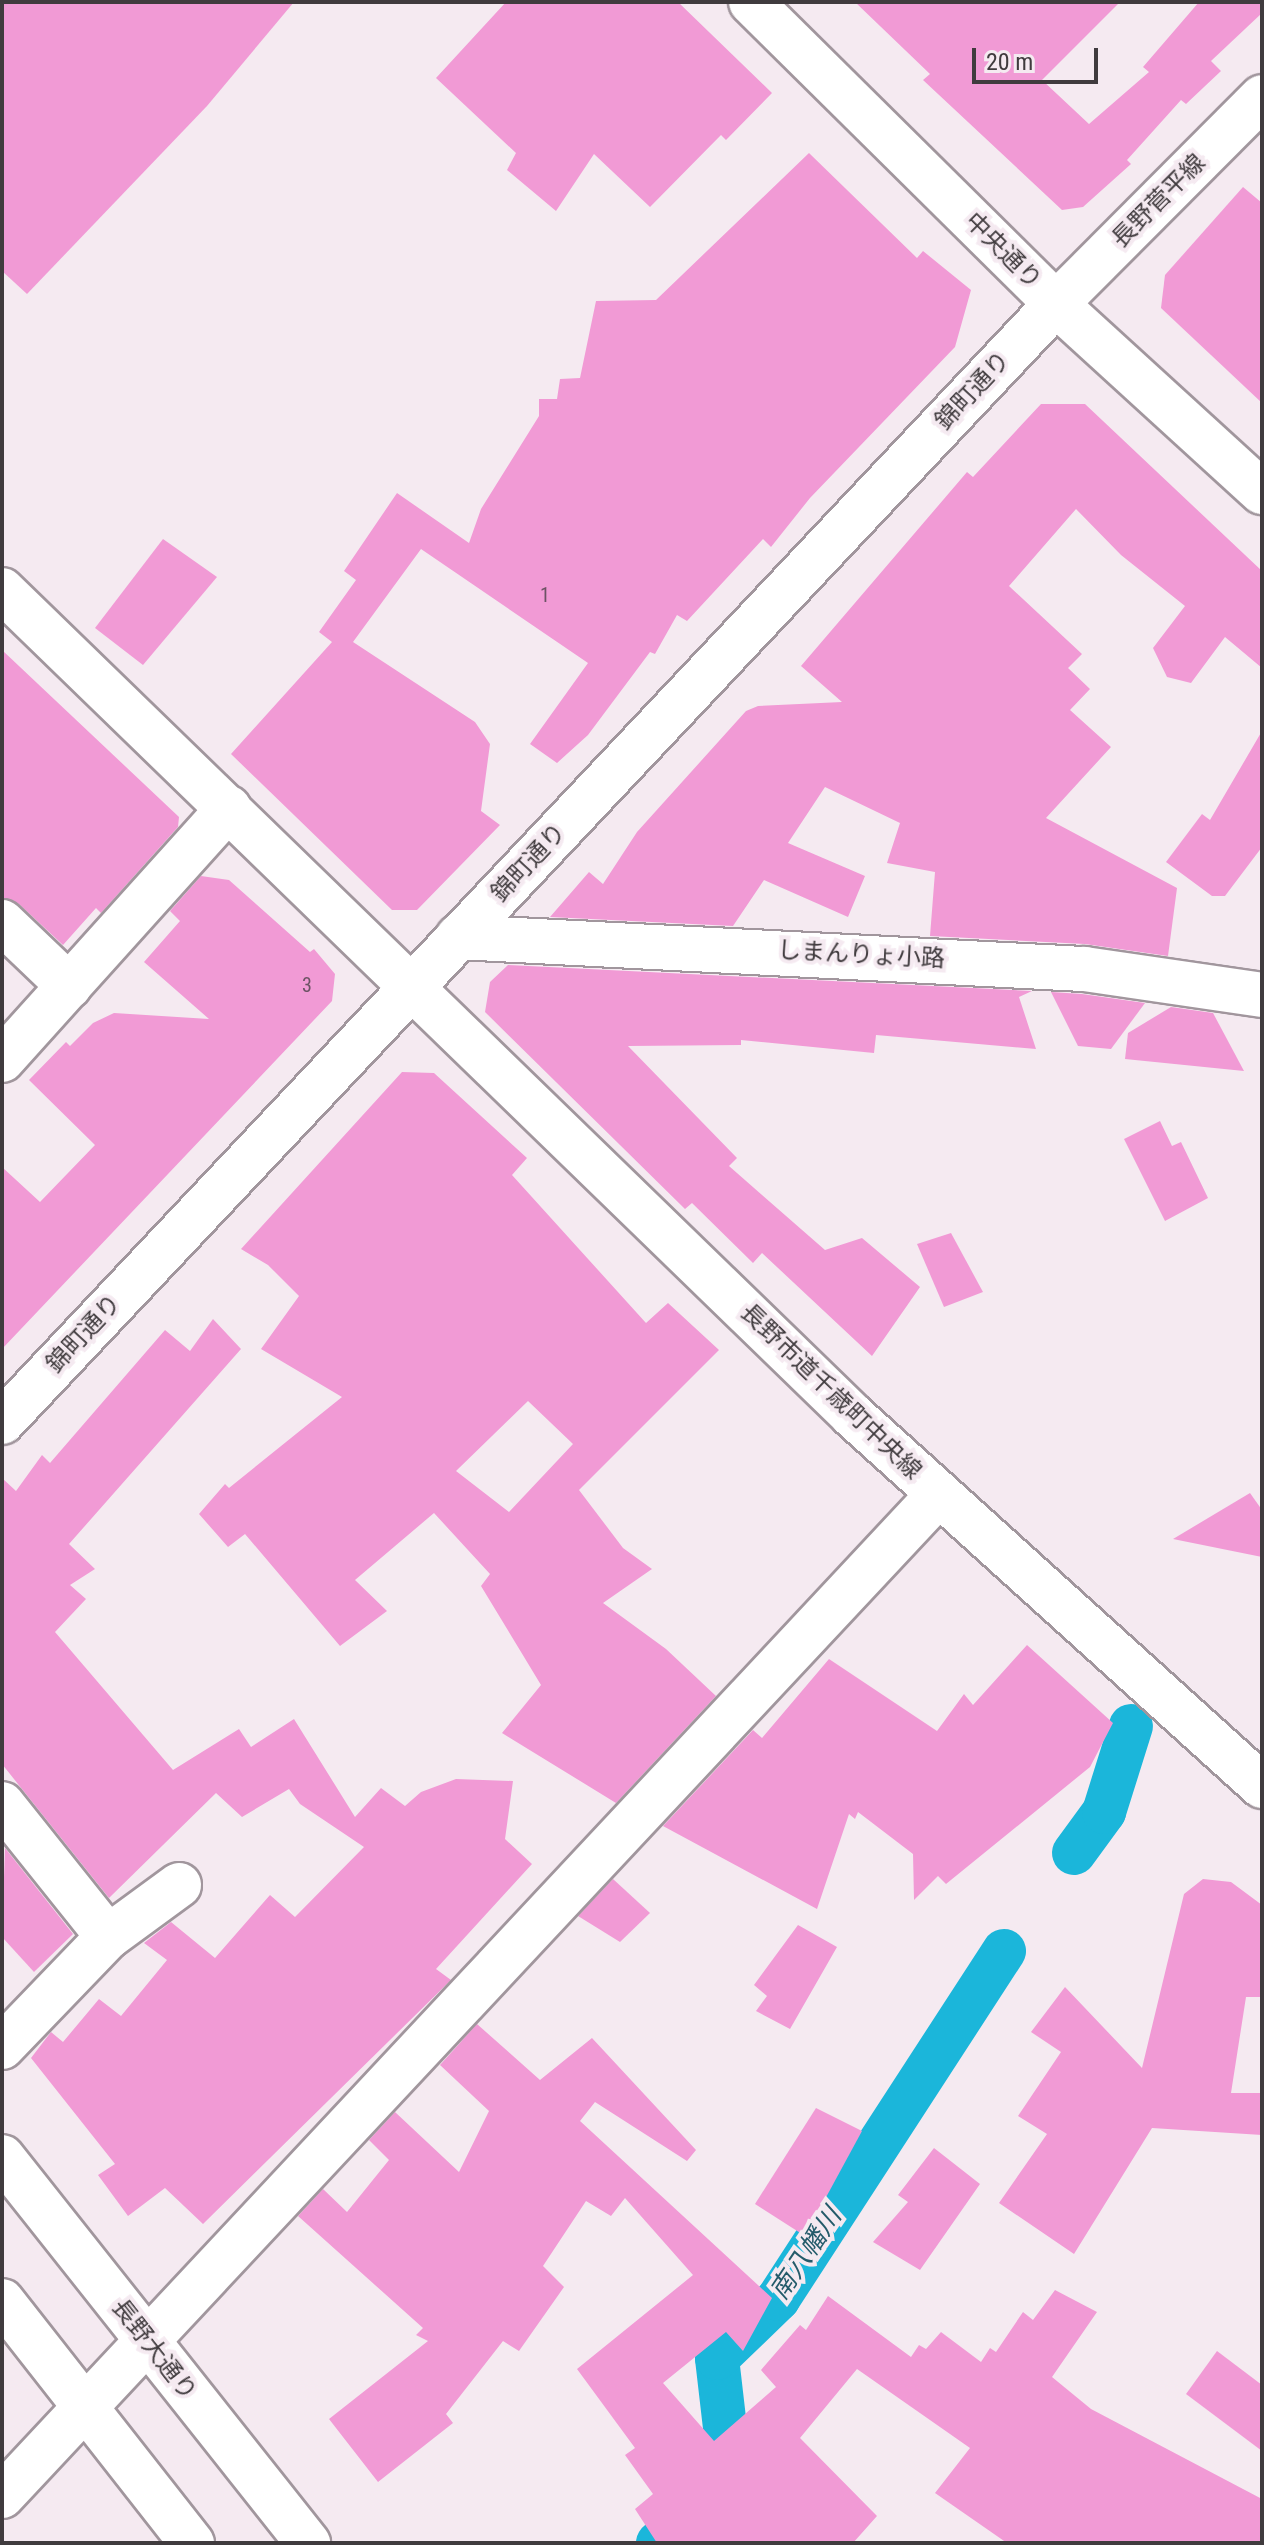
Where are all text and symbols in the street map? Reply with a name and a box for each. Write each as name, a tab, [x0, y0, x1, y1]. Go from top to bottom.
scale bar	[976, 32, 1102, 82]
text: 20 m	[986, 48, 1033, 76]
street label: 長野菅平線	[1106, 148, 1212, 254]
street label: 中央通り	[959, 207, 1047, 295]
street label: 錦町通り	[930, 346, 1016, 436]
house number: 1	[540, 583, 550, 607]
street label: 錦町通り	[486, 818, 572, 908]
street label: しまんりょ小路	[776, 936, 946, 974]
house number: 3	[302, 973, 312, 997]
street label: 錦町通り	[41, 1289, 127, 1379]
street label: 長野市道千歳町中央線	[735, 1298, 927, 1486]
water label: 南八幡川	[764, 2202, 848, 2306]
street label: 長野大通り	[106, 2294, 202, 2406]

